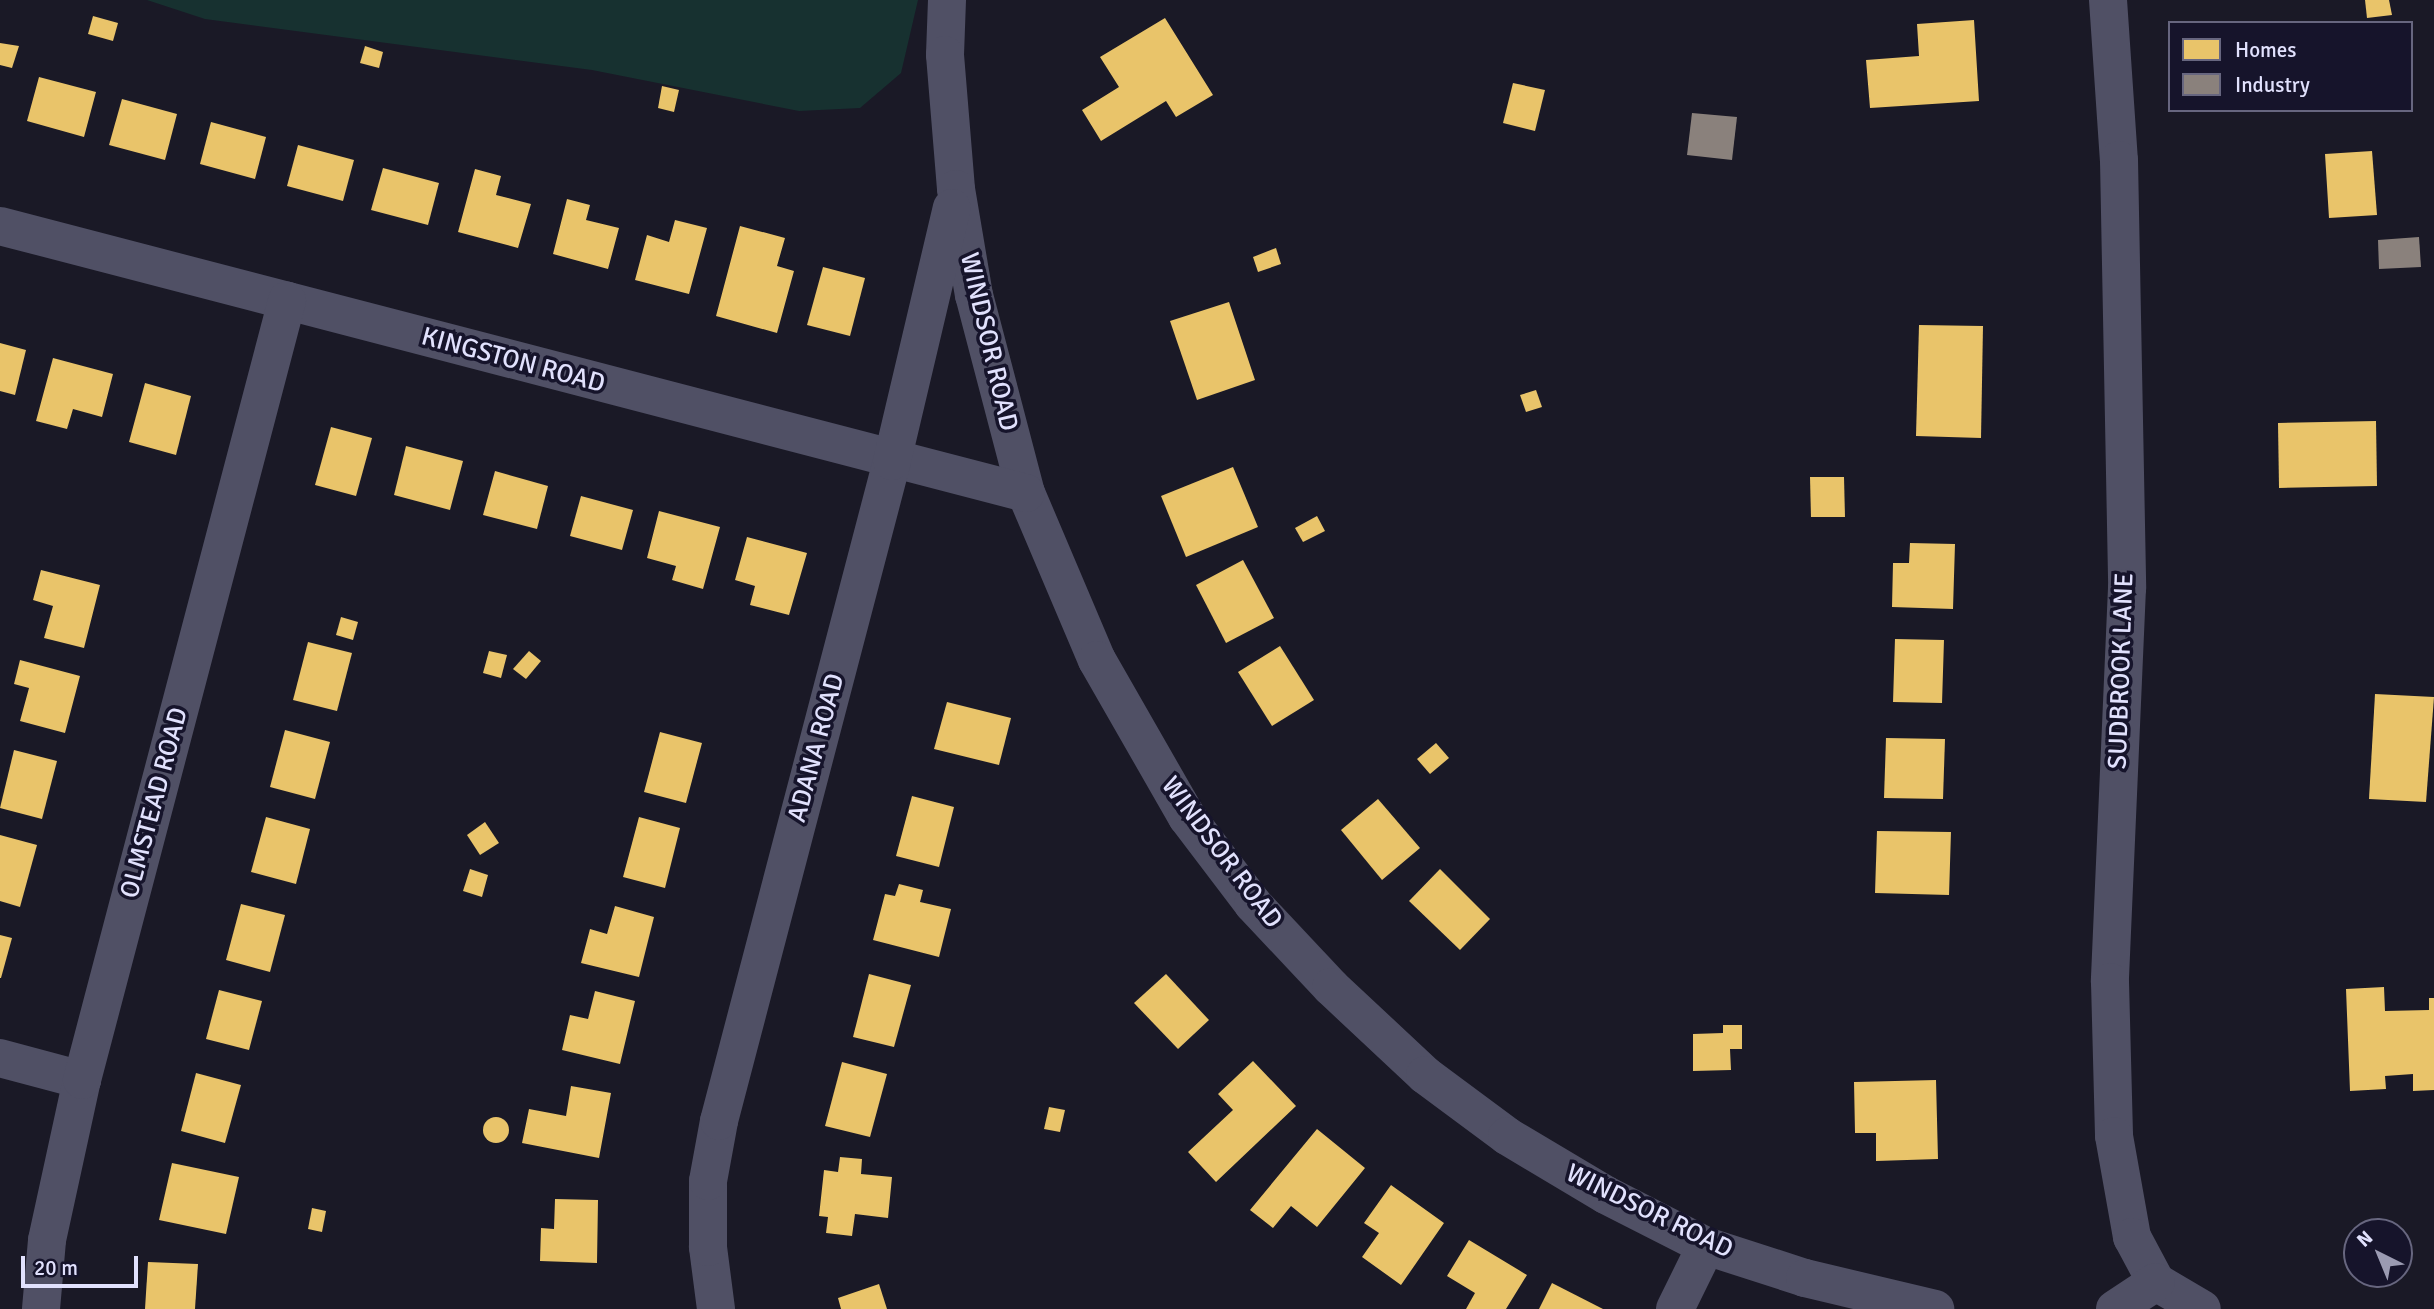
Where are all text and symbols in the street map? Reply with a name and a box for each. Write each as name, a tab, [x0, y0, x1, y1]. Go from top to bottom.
legend	[2168, 21, 2413, 112]
text: Homes	[2235, 37, 2297, 63]
text: Industry	[2235, 72, 2310, 98]
street label: WINDSOR ROAD	[952, 250, 1024, 434]
street label: KINGSTON ROAD	[418, 322, 608, 400]
street label: SUDBROOK LANE	[2103, 572, 2141, 770]
street label: ADANA ROAD	[782, 670, 852, 826]
street label: OLMSTEAD ROAD	[115, 704, 195, 902]
street label: WINDSOR ROAD	[1154, 771, 1288, 935]
street label: WINDSOR ROAD	[1560, 1158, 1738, 1266]
north arrow	[2343, 1218, 2413, 1288]
text: N	[2352, 1226, 2378, 1252]
scale bar	[24, 1242, 142, 1286]
text: 20 m	[34, 1255, 78, 1281]

